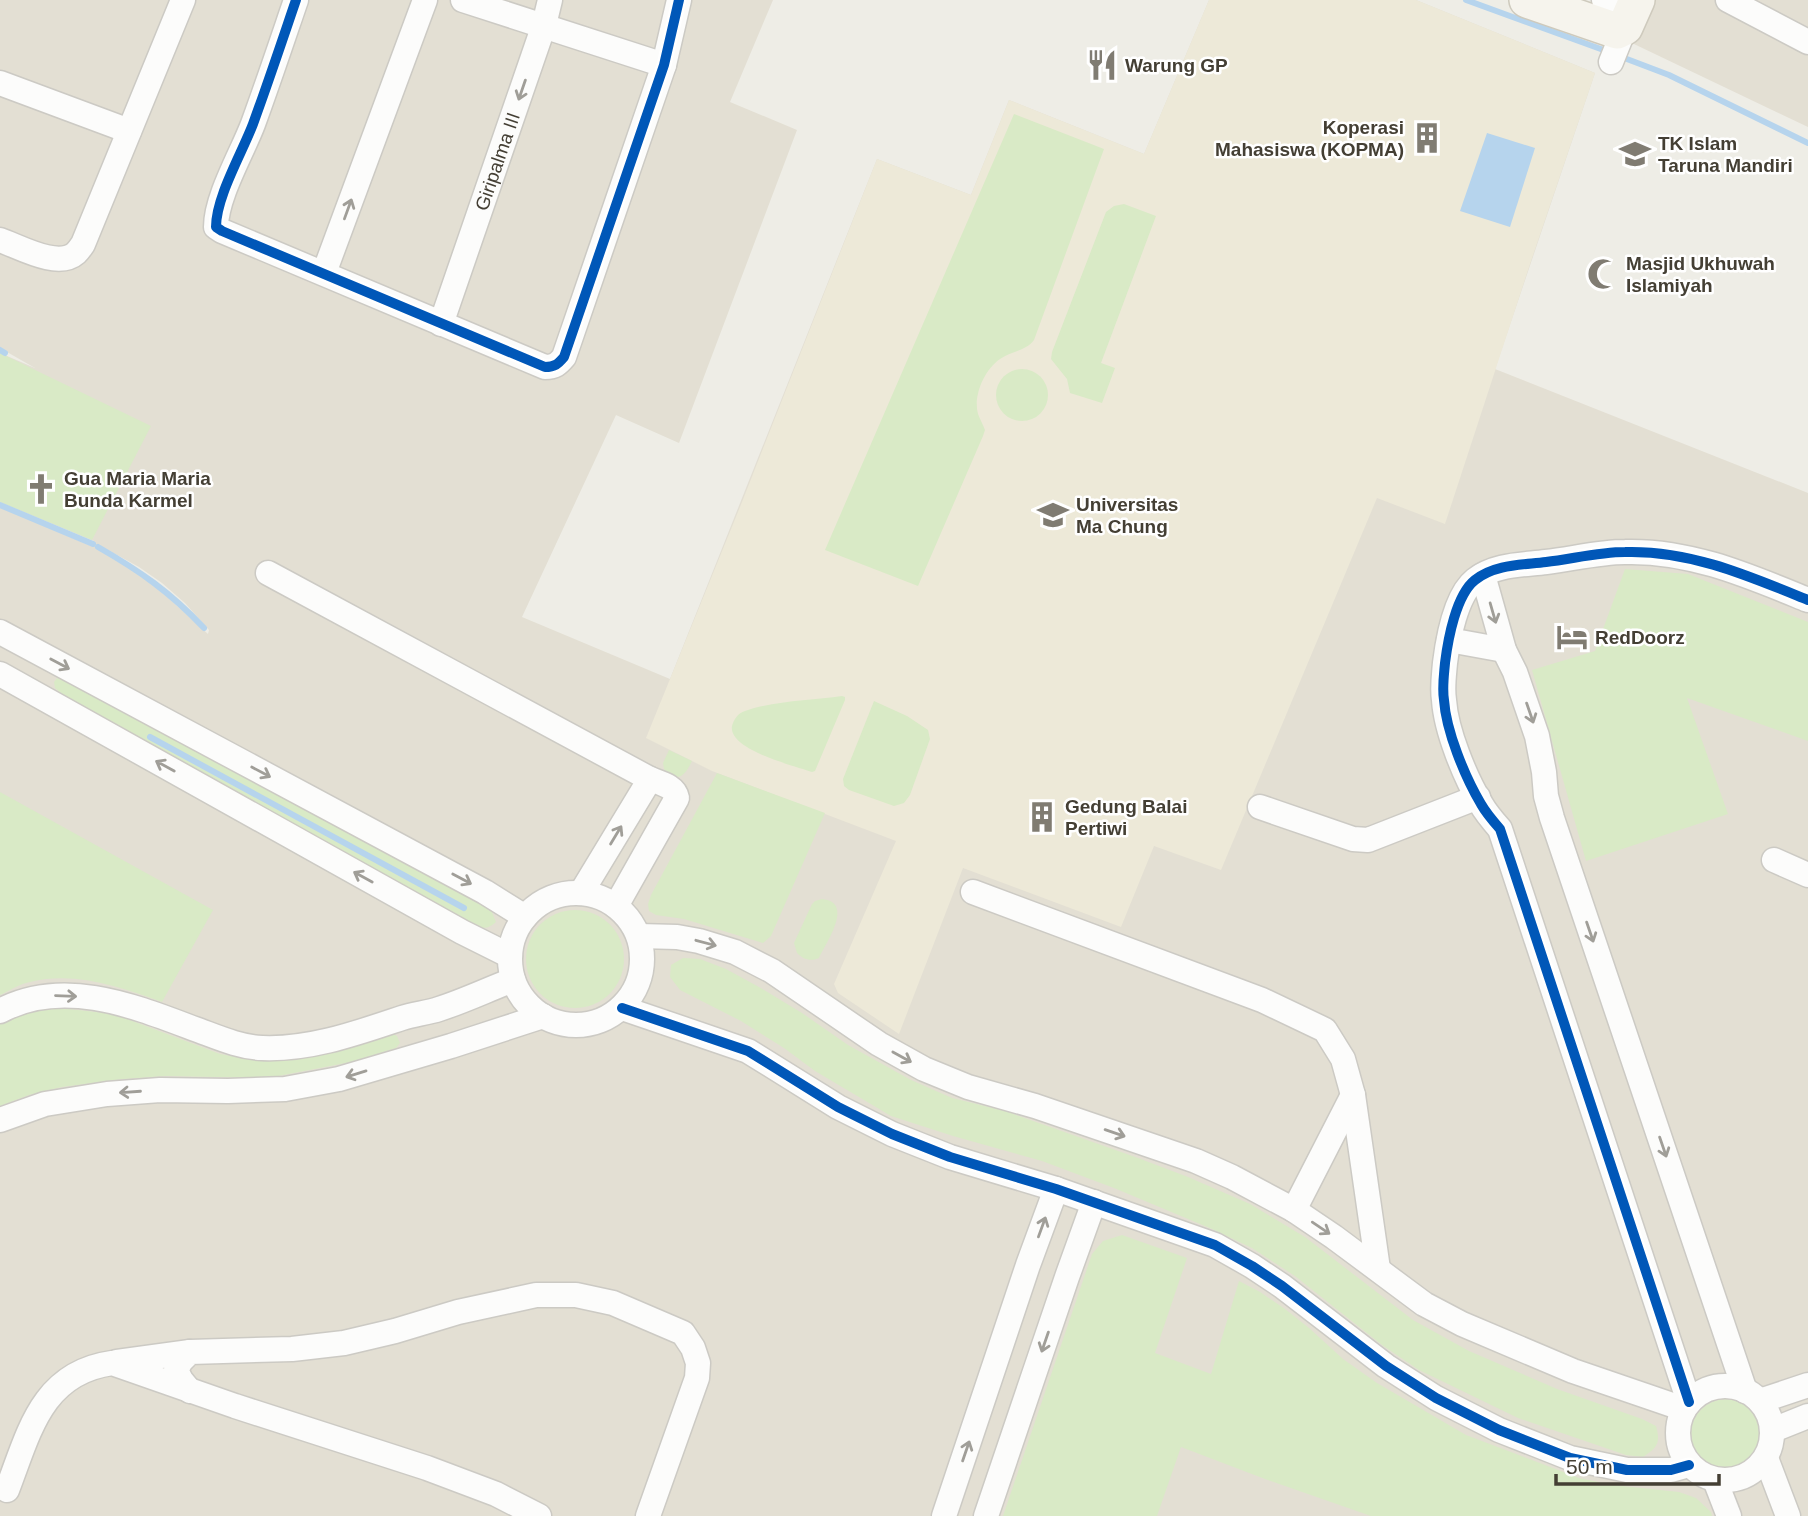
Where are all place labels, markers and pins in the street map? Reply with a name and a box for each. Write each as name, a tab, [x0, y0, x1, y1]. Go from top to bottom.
restaurant icon: Warung GP	[1085, 48, 1119, 82]
place label: Warung GP	[1125, 55, 1228, 76]
place label: Koperasi Mahasiswa (KOPMA)	[1215, 117, 1404, 160]
building icon: Koperasi Mahasiswa (KOPMA)	[1410, 121, 1444, 155]
place label: TK Islam Taruna Mandiri	[1658, 133, 1793, 176]
school or university icon: TK Islam Taruna Mandiri	[1618, 137, 1652, 171]
place label: Masjid Ukhuwah Islamiyah	[1626, 253, 1775, 296]
mosque icon: Masjid Ukhuwah Islamiyah	[1586, 257, 1620, 291]
place label: Gua Maria Maria Bunda Karmel	[64, 468, 211, 511]
church icon: Gua Maria Maria Bunda Karmel	[24, 472, 58, 506]
place label: Universitas Ma Chung	[1076, 494, 1178, 537]
school or university icon: Universitas Ma Chung	[1036, 498, 1070, 532]
hotel icon: RedDoorz	[1555, 620, 1589, 654]
place label: RedDoorz	[1595, 627, 1685, 648]
place label: Gedung Balai Pertiwi	[1065, 796, 1187, 839]
building icon: Gedung Balai Pertiwi	[1025, 800, 1059, 834]

